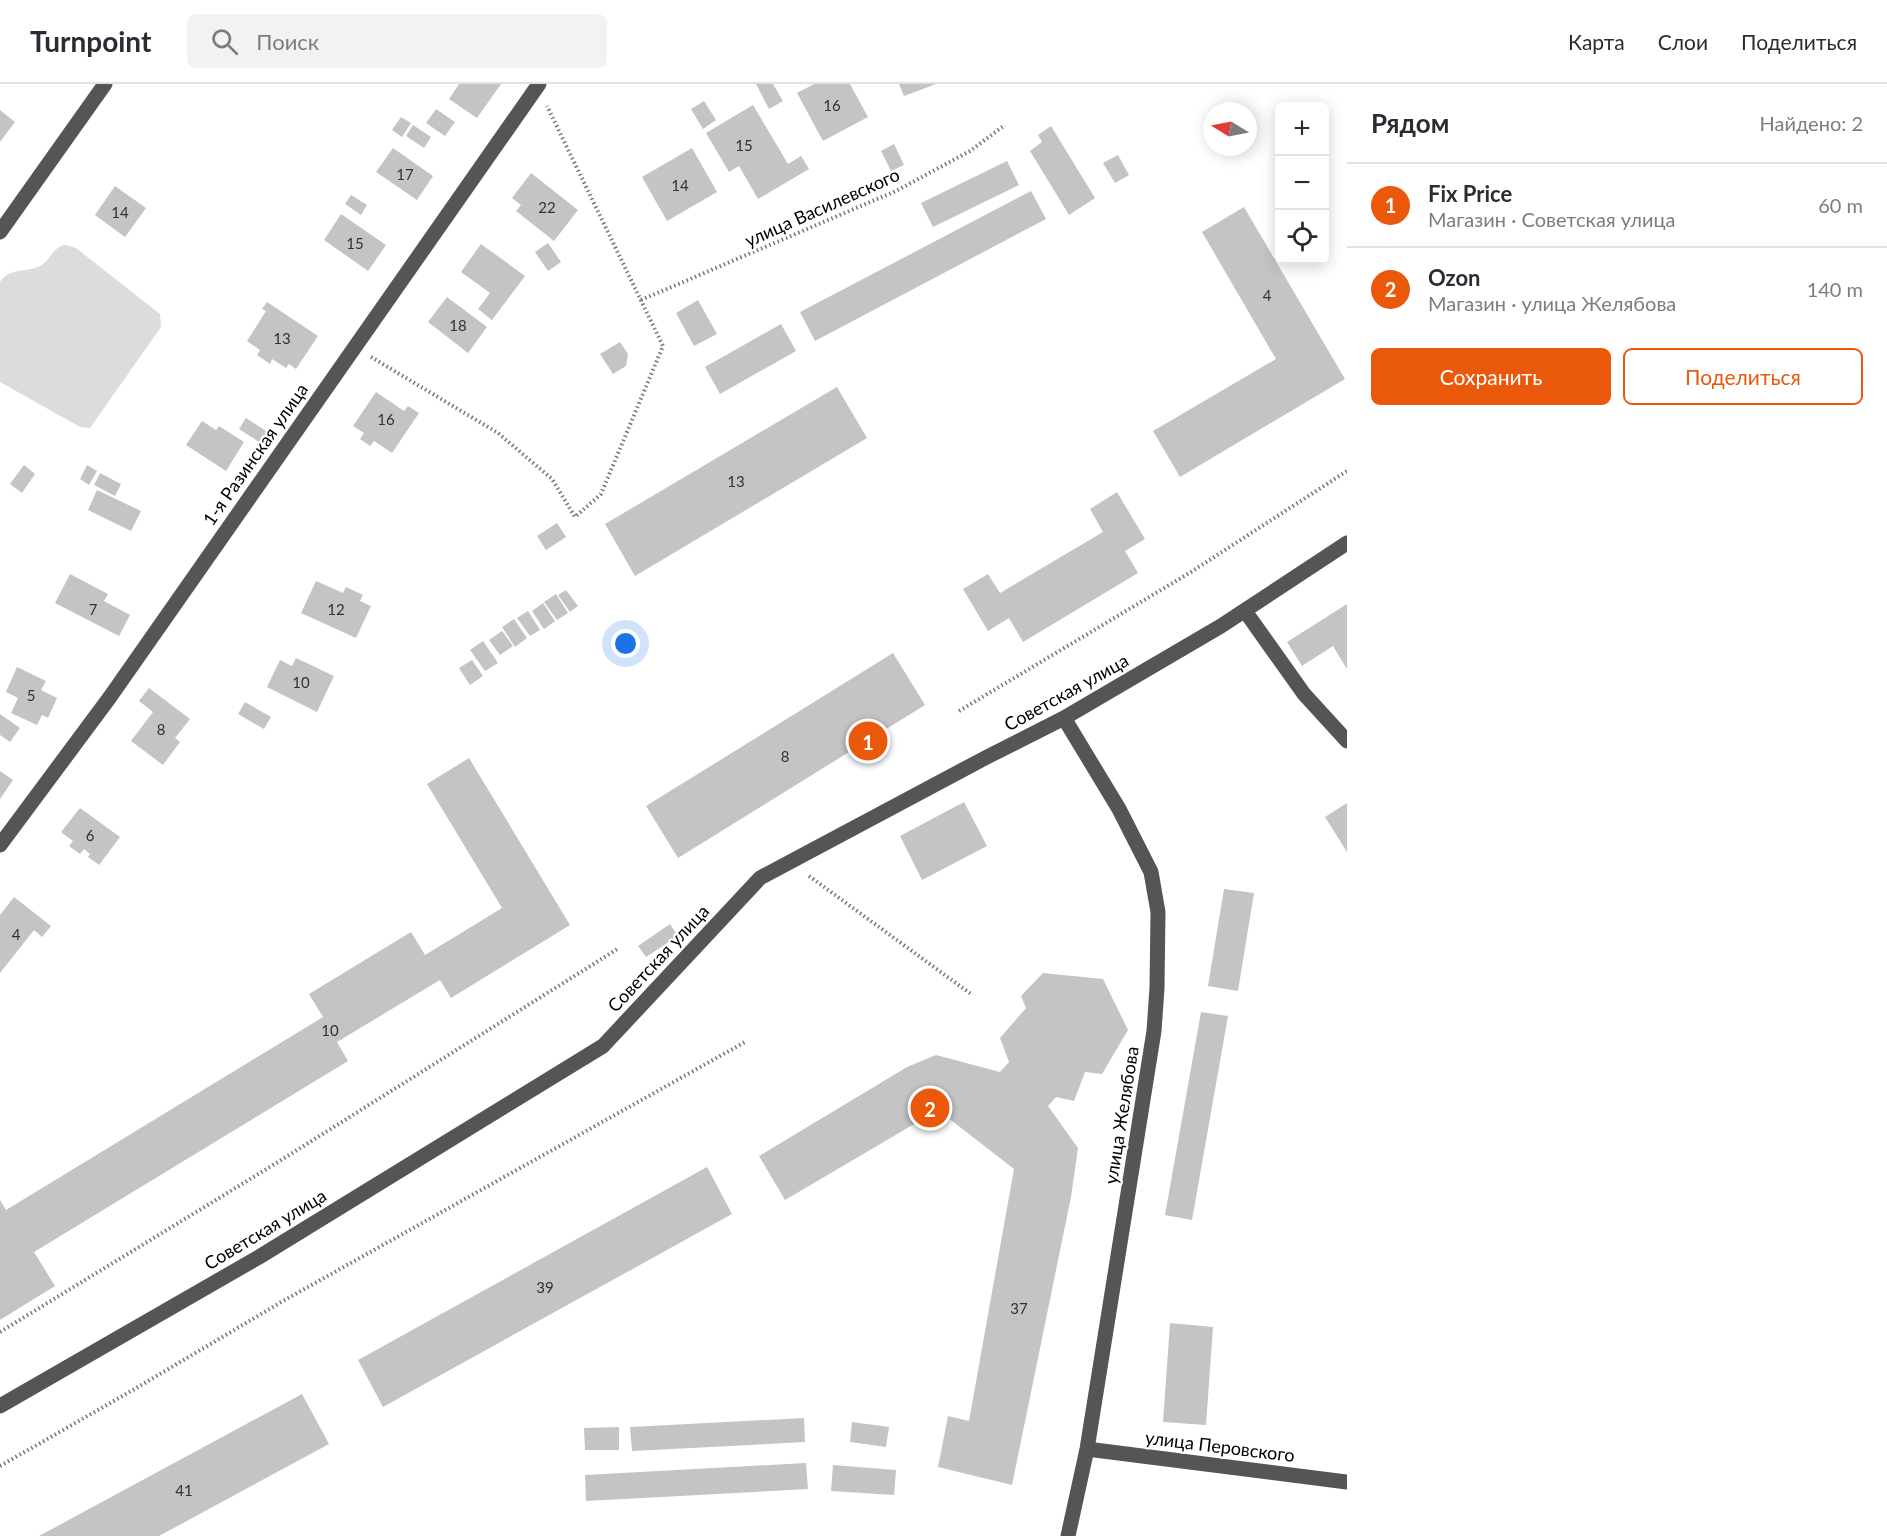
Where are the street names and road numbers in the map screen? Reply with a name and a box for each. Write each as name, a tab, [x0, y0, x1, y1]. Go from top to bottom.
street label: улица Василевского	[741, 163, 903, 251]
street label: 1-я Разинская улица	[198, 379, 312, 529]
street label: Советская улица	[1000, 649, 1132, 735]
street label: Советская улица	[603, 900, 713, 1016]
street label: улица Желябова	[1099, 1044, 1143, 1186]
street label: Советская улица	[200, 1184, 330, 1274]
street label: улица Перовского	[1144, 1426, 1296, 1466]

